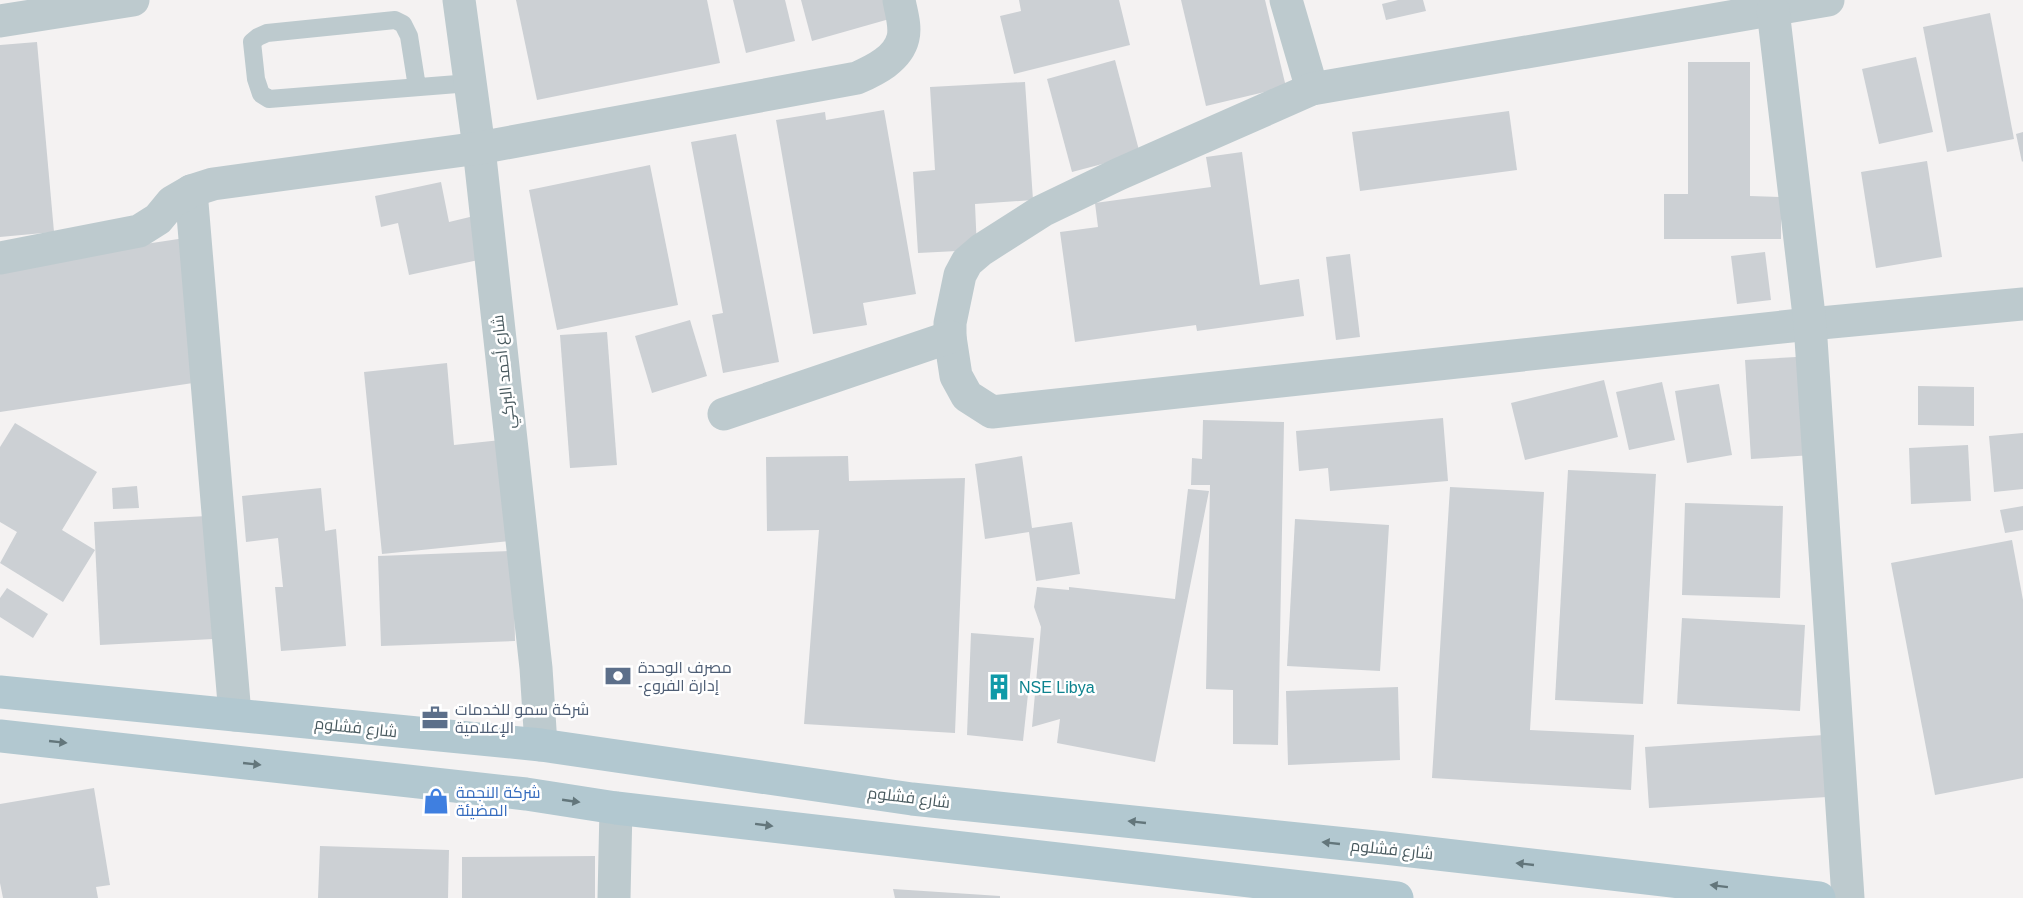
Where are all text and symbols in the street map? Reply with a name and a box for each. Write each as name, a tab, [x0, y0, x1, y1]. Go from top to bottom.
street label: شارع أحمد البركي	[488, 313, 523, 430]
place label: مصرف الوحدة -إدارة الفروع	[638, 659, 732, 697]
bank icon: مصرف الوحدة -إدارة الفروع	[603, 661, 633, 691]
building icon: NSE Libya	[984, 672, 1014, 702]
place label: NSE Libya	[1019, 679, 1095, 696]
place label: شركة سمو للخدمات الإعلامية	[455, 701, 589, 737]
office icon: شركة سمو للخدمات الإعلامية	[420, 703, 450, 733]
street label: شارع فشلوم	[313, 715, 398, 743]
one-way arrow	[49, 737, 68, 747]
one-way arrow	[243, 759, 262, 769]
place label: شركة النجمة المضيئة	[456, 784, 541, 820]
street label: شارع فشلوم	[866, 784, 951, 814]
shop icon: شركة النجمة المضيئة	[421, 786, 451, 816]
one-way arrow	[561, 796, 580, 805]
one-way arrow	[1128, 818, 1147, 827]
one-way arrow	[755, 820, 774, 829]
street label: شارع فشلوم	[1349, 837, 1434, 865]
one-way arrow	[1322, 838, 1341, 848]
one-way arrow	[1516, 859, 1535, 869]
one-way arrow	[1709, 881, 1728, 891]

